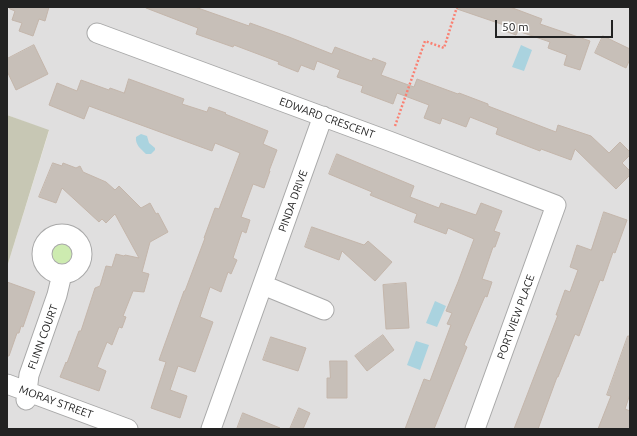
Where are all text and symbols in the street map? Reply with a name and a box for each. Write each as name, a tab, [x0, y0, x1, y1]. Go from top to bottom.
scale bar	[497, 12, 615, 38]
text: 50 m	[502, 20, 529, 33]
street label: EDWARD CRESCENT	[277, 95, 377, 141]
street label: PINDA DRIVE	[276, 168, 310, 234]
street label: PORTVIEW PLACE	[494, 273, 538, 361]
street label: FLINN COURT	[25, 303, 61, 371]
street label: MORAY STREET	[17, 383, 95, 421]

